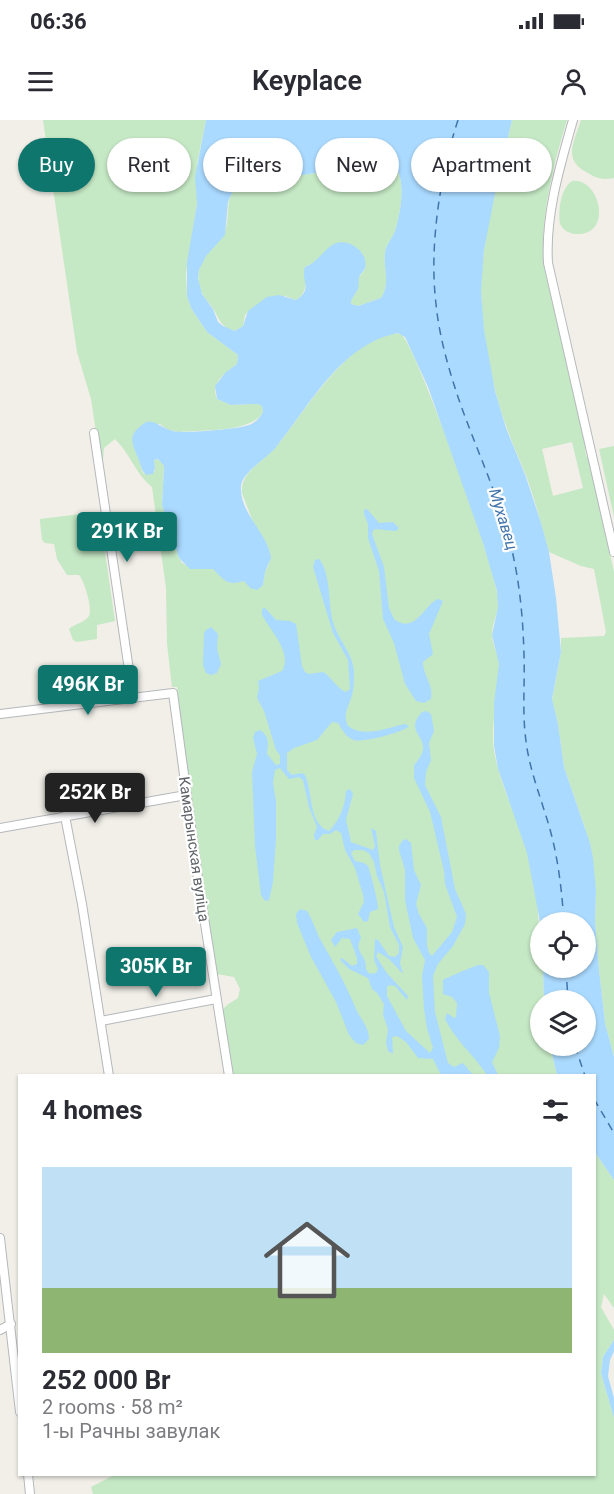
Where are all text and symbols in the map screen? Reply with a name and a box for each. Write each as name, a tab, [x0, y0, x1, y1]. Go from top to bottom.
text: 06:36	[30, 9, 87, 34]
icon: menu	[24, 65, 57, 98]
text: Keyplace	[252, 65, 362, 97]
icon: person	[557, 65, 590, 98]
chip: Buy	[18, 138, 95, 192]
chip: Rent	[107, 138, 191, 192]
chip: Filters	[203, 138, 303, 192]
chip: New	[315, 138, 399, 192]
chip: Apartment	[411, 138, 552, 192]
water label: Мухавец	[485, 486, 522, 552]
pin: 291K Br	[72, 512, 182, 563]
text: 291K Br	[91, 519, 163, 543]
pin: 496K Br	[33, 665, 143, 716]
text: 496K Br	[52, 672, 124, 696]
pin: 252K Br	[40, 773, 150, 824]
street label: Камарынская вуліца	[175, 775, 213, 923]
text: 252K Br	[59, 780, 131, 804]
map controls	[530, 912, 596, 1056]
button: locate	[530, 912, 596, 978]
pin: 305K Br	[101, 947, 211, 998]
text: 305K Br	[120, 954, 192, 978]
button: layers	[530, 990, 596, 1056]
icon: filters	[539, 1094, 572, 1127]
text: 4 homes	[42, 1095, 143, 1125]
icon: home	[253, 1206, 361, 1314]
text: 252 000 Br	[42, 1365, 171, 1395]
text: 2 rooms · 58 m²	[42, 1395, 183, 1419]
text: 1-ы Рачны завулак	[42, 1419, 220, 1443]

